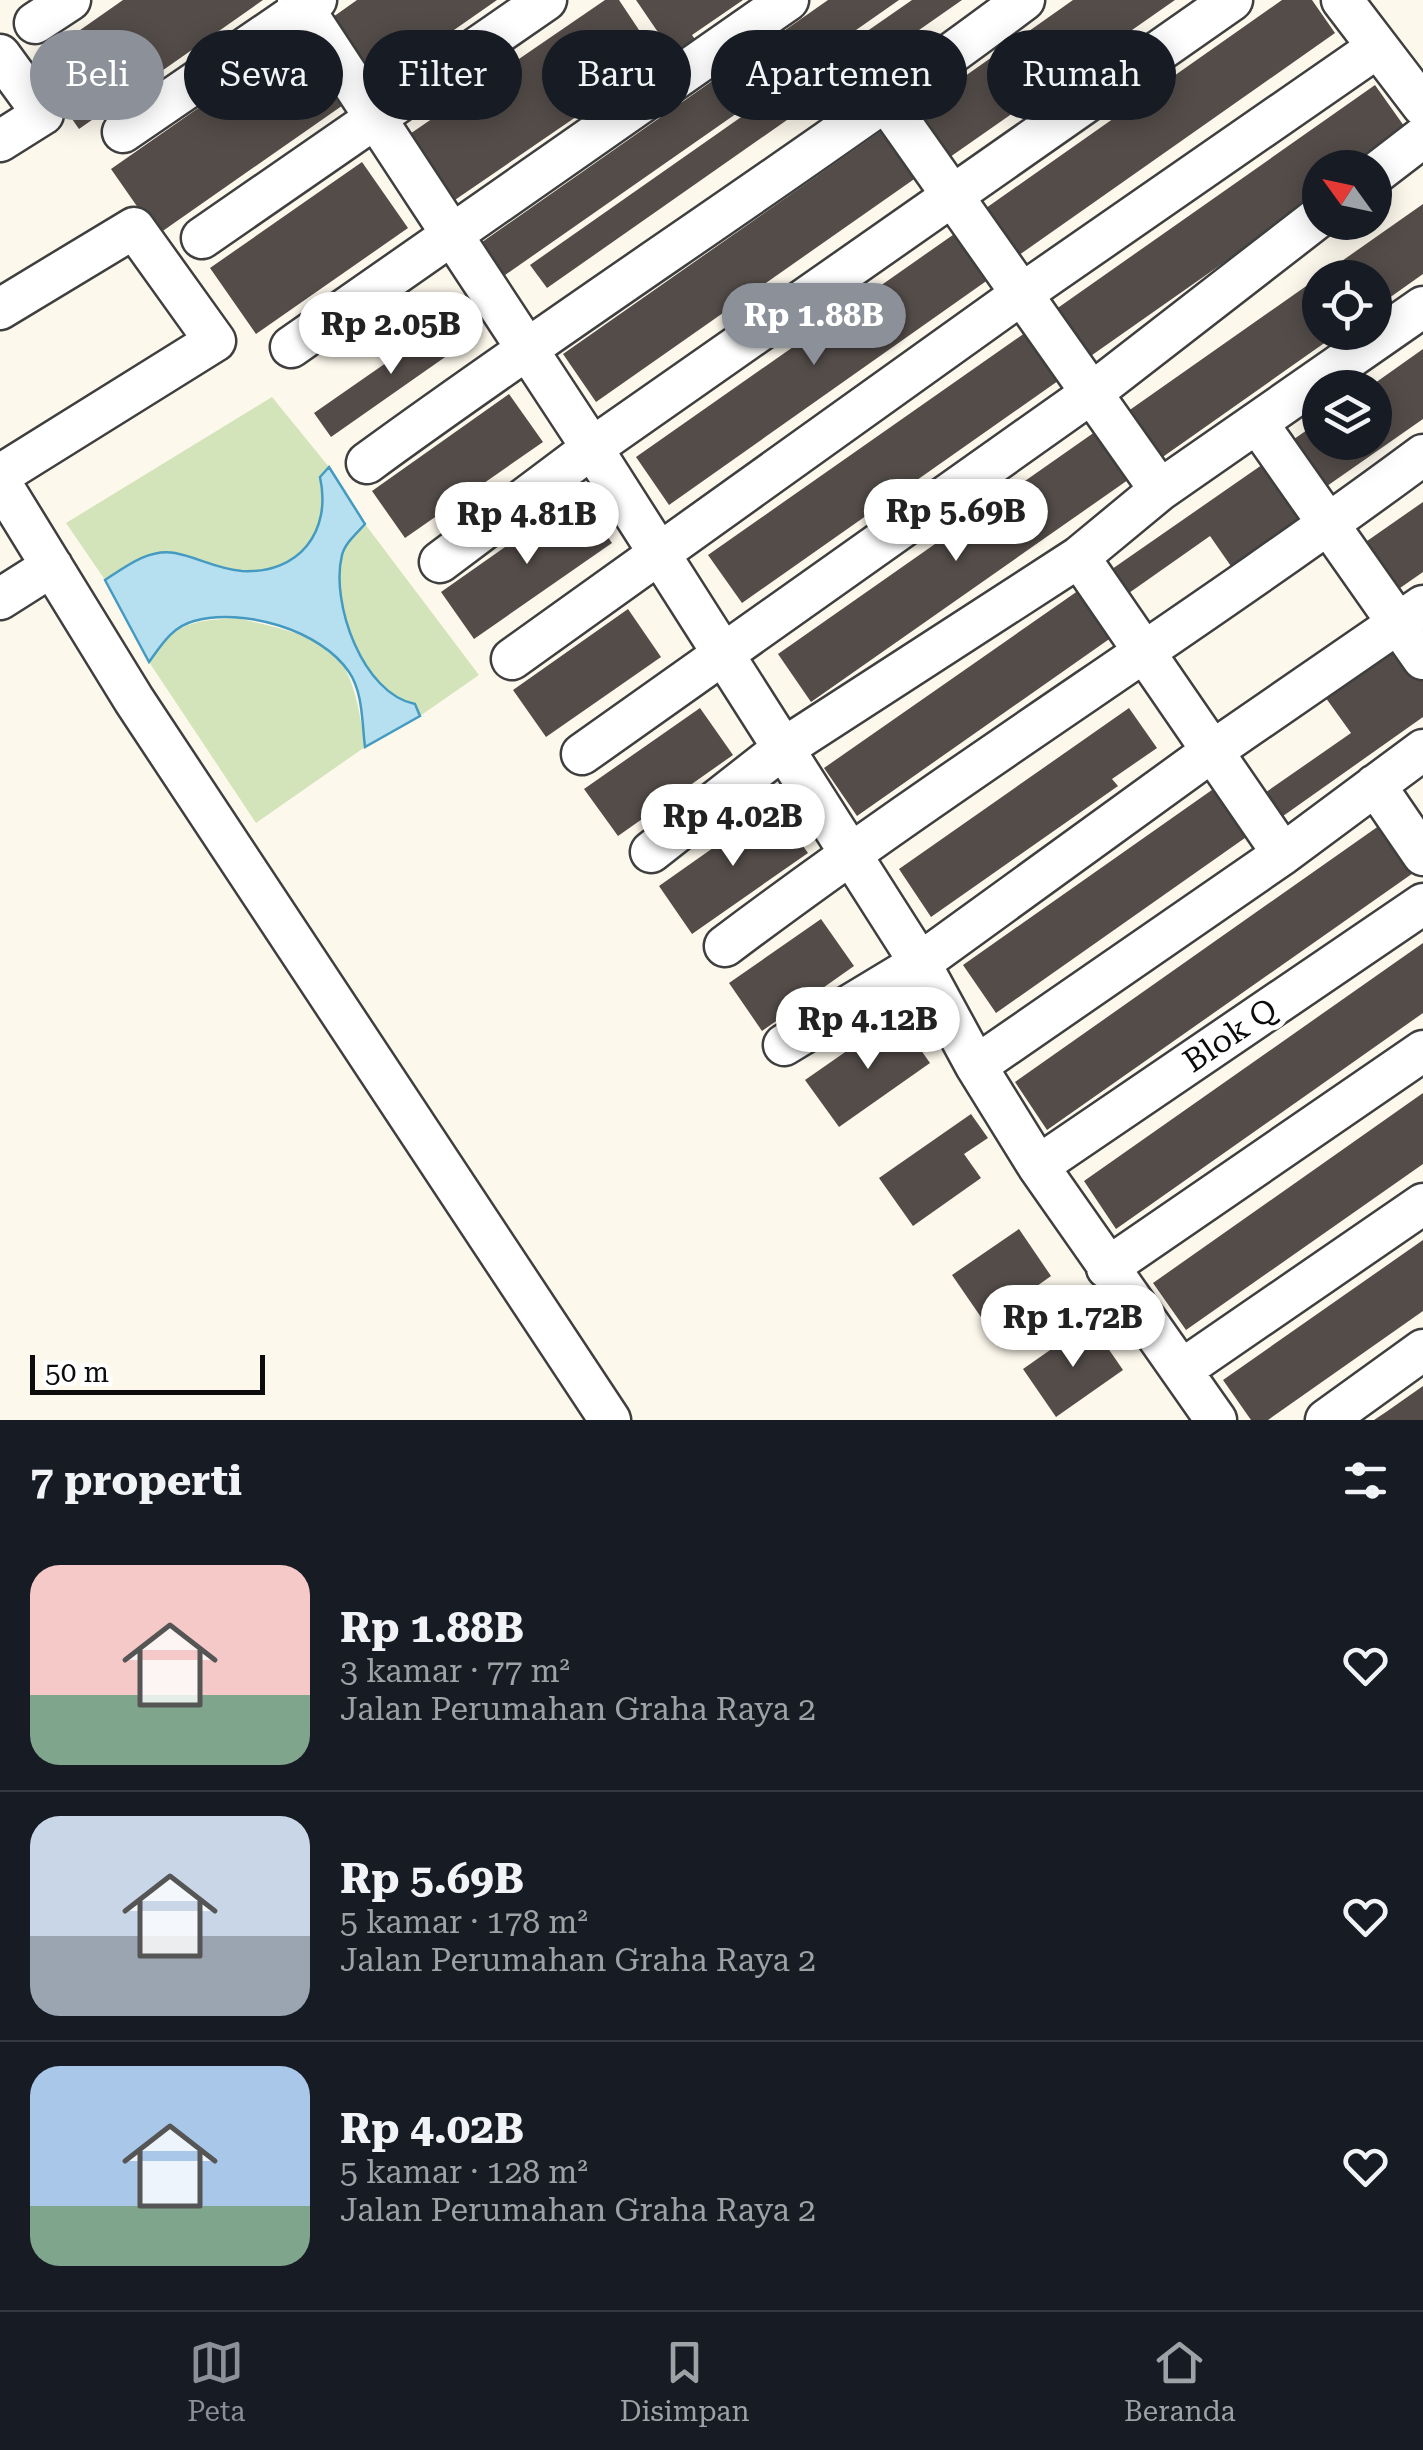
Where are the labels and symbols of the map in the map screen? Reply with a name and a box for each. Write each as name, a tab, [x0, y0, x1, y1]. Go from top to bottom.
north arrow	[1302, 150, 1392, 240]
pin: Rp 1.88B	[711, 283, 917, 368]
pin: Rp 2.05B	[288, 292, 494, 377]
pin: Rp 5.69B	[853, 479, 1059, 564]
pin: Rp 4.81B	[424, 482, 630, 567]
pin: Rp 4.02B	[630, 784, 836, 869]
pin: Rp 4.12B	[765, 987, 971, 1072]
street label: Blok Q	[1176, 990, 1284, 1080]
pin: Rp 1.72B	[970, 1285, 1176, 1370]
scale bar	[30, 1350, 265, 1394]

